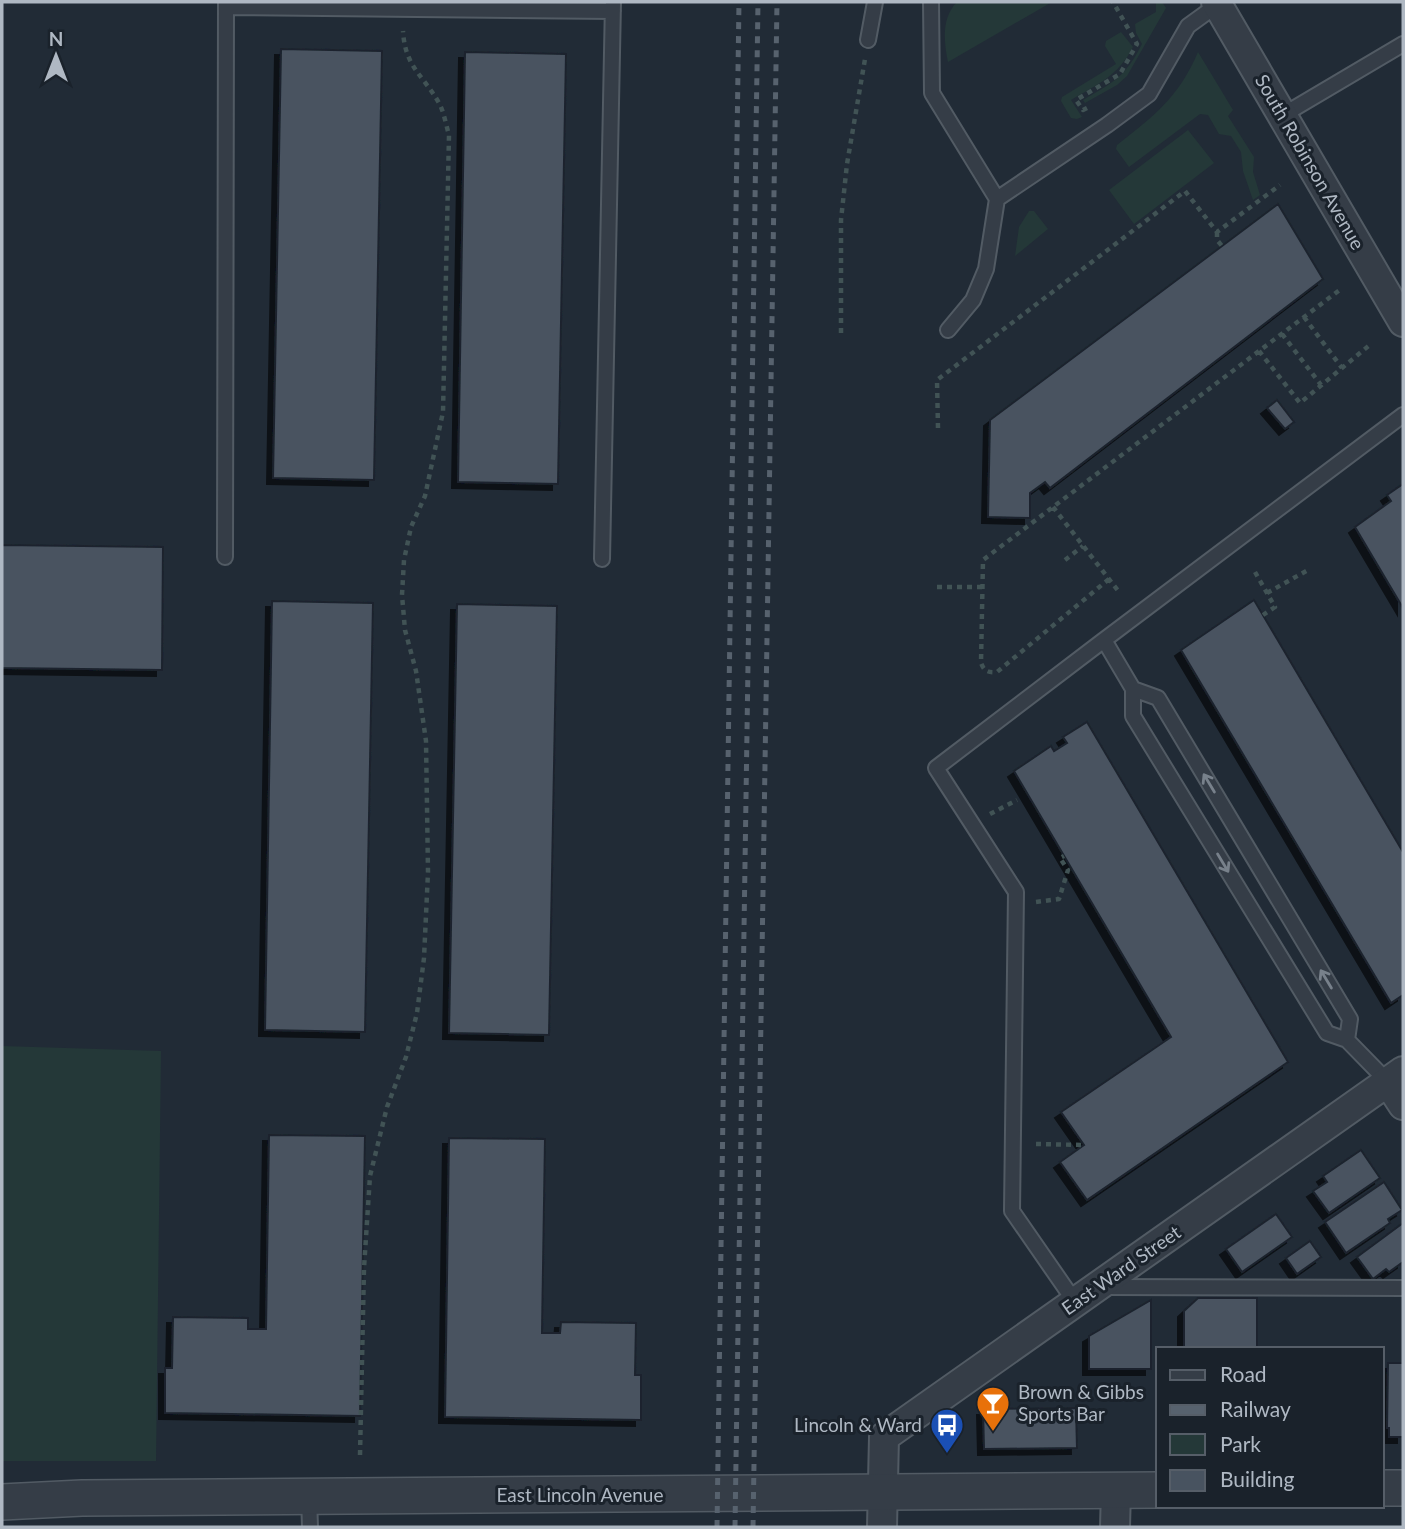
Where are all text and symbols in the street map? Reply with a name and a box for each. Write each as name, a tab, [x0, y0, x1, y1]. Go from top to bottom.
north arrow	[21, 21, 91, 91]
text: N	[49, 27, 63, 50]
street label: South Robinson Avenue	[1251, 70, 1370, 253]
one-way arrow	[1202, 774, 1216, 794]
one-way arrow	[1217, 853, 1231, 873]
one-way arrow	[1319, 969, 1333, 989]
street label: East Ward Street	[1057, 1220, 1185, 1319]
legend	[1156, 1347, 1384, 1508]
text: Road	[1220, 1361, 1267, 1386]
place label: Brown & Gibbs Sports Bar	[1018, 1380, 1144, 1425]
bar icon: Brown & Gibbs Sports Bar	[974, 1384, 1012, 1433]
text: Railway	[1220, 1396, 1291, 1421]
bus stop icon: Lincoln & Ward	[928, 1406, 966, 1455]
place label: Lincoln & Ward	[794, 1413, 922, 1436]
text: Park	[1220, 1431, 1261, 1456]
text: Building	[1220, 1466, 1295, 1491]
street label: East Lincoln Avenue	[496, 1483, 664, 1506]

